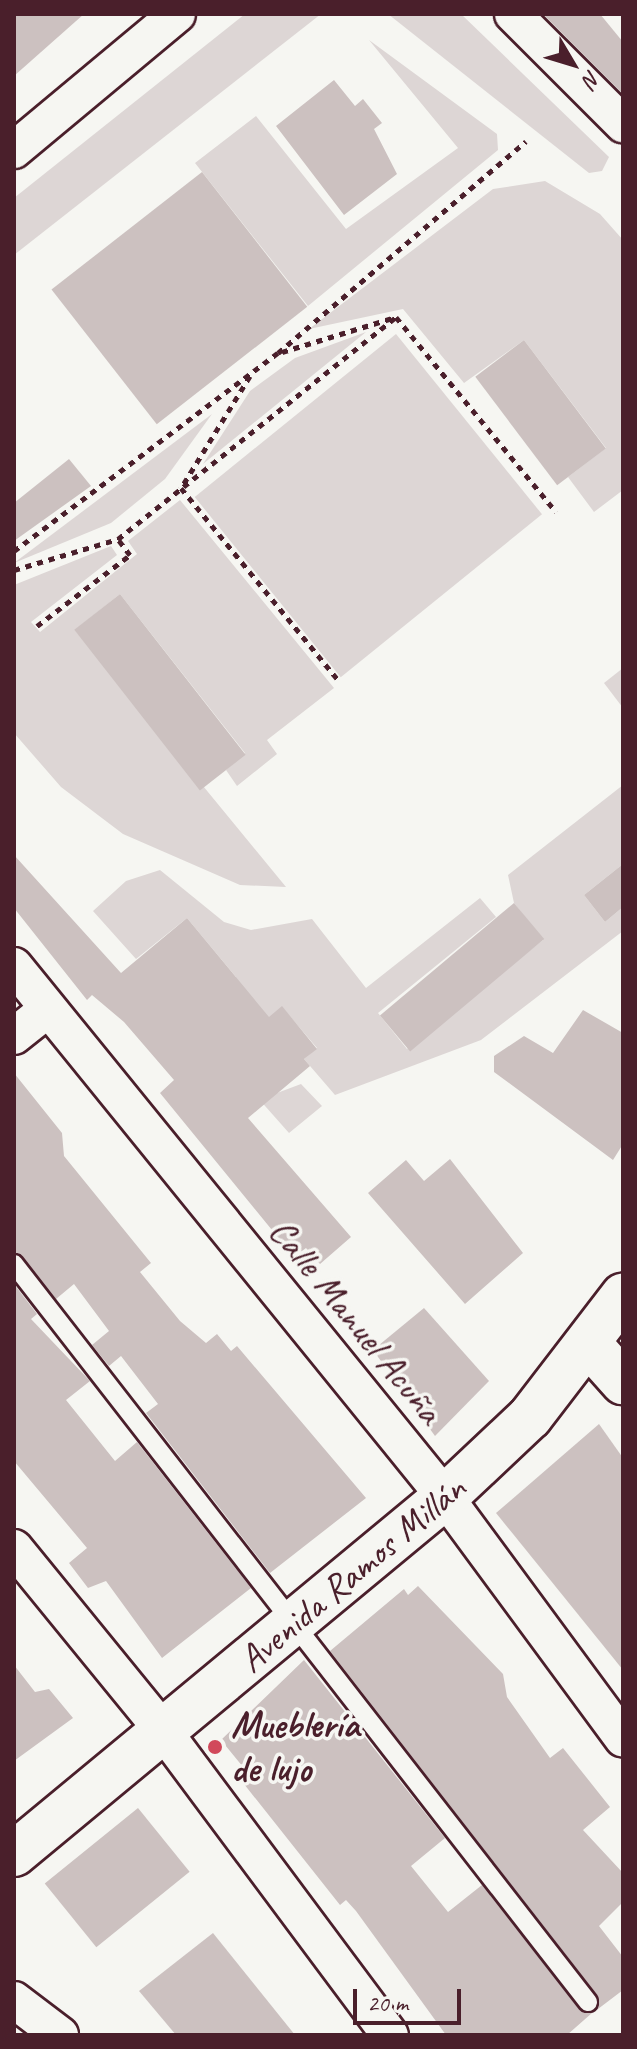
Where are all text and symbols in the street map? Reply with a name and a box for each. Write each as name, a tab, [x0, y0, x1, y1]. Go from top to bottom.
north arrow	[533, 24, 613, 104]
text: N	[577, 65, 607, 93]
street label: Calle Manuel Acuña	[259, 1209, 453, 1433]
street label: Avenida Ramos Millán	[229, 1466, 475, 1682]
place label: Mueblería de lujo	[231, 1702, 359, 1792]
marker: Mueblería de lujo	[206, 1738, 224, 1756]
scale bar	[357, 1973, 465, 2023]
text: 20 m	[367, 1988, 408, 2018]

